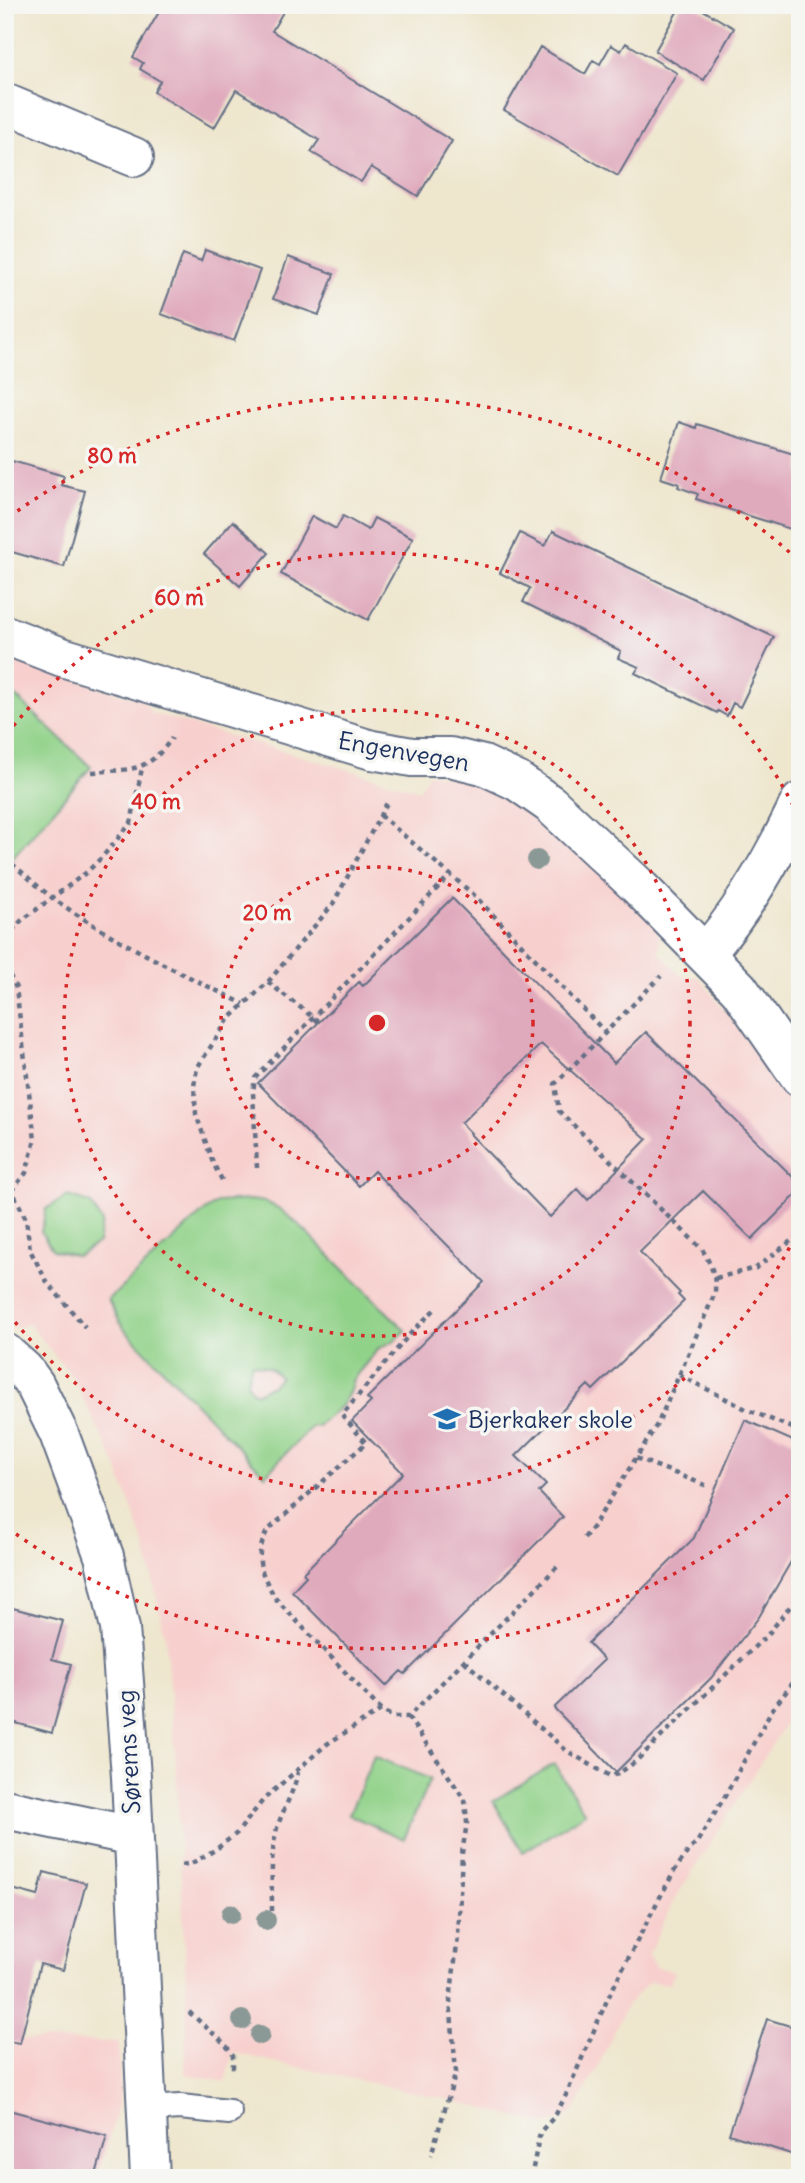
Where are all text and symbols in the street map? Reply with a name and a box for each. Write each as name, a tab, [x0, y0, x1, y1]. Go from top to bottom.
text: 80 m	[87, 442, 137, 469]
text: 60 m	[154, 584, 204, 611]
street label: Engenvegen	[336, 725, 472, 777]
text: 40 m	[131, 788, 181, 815]
text: 20 m	[243, 899, 292, 926]
centre of rings	[365, 1011, 389, 1035]
school or university icon: Bjerkaker skole	[432, 1404, 462, 1434]
place label: Bjerkaker skole	[468, 1404, 633, 1434]
street label: Sørems veg	[110, 1689, 146, 1815]

